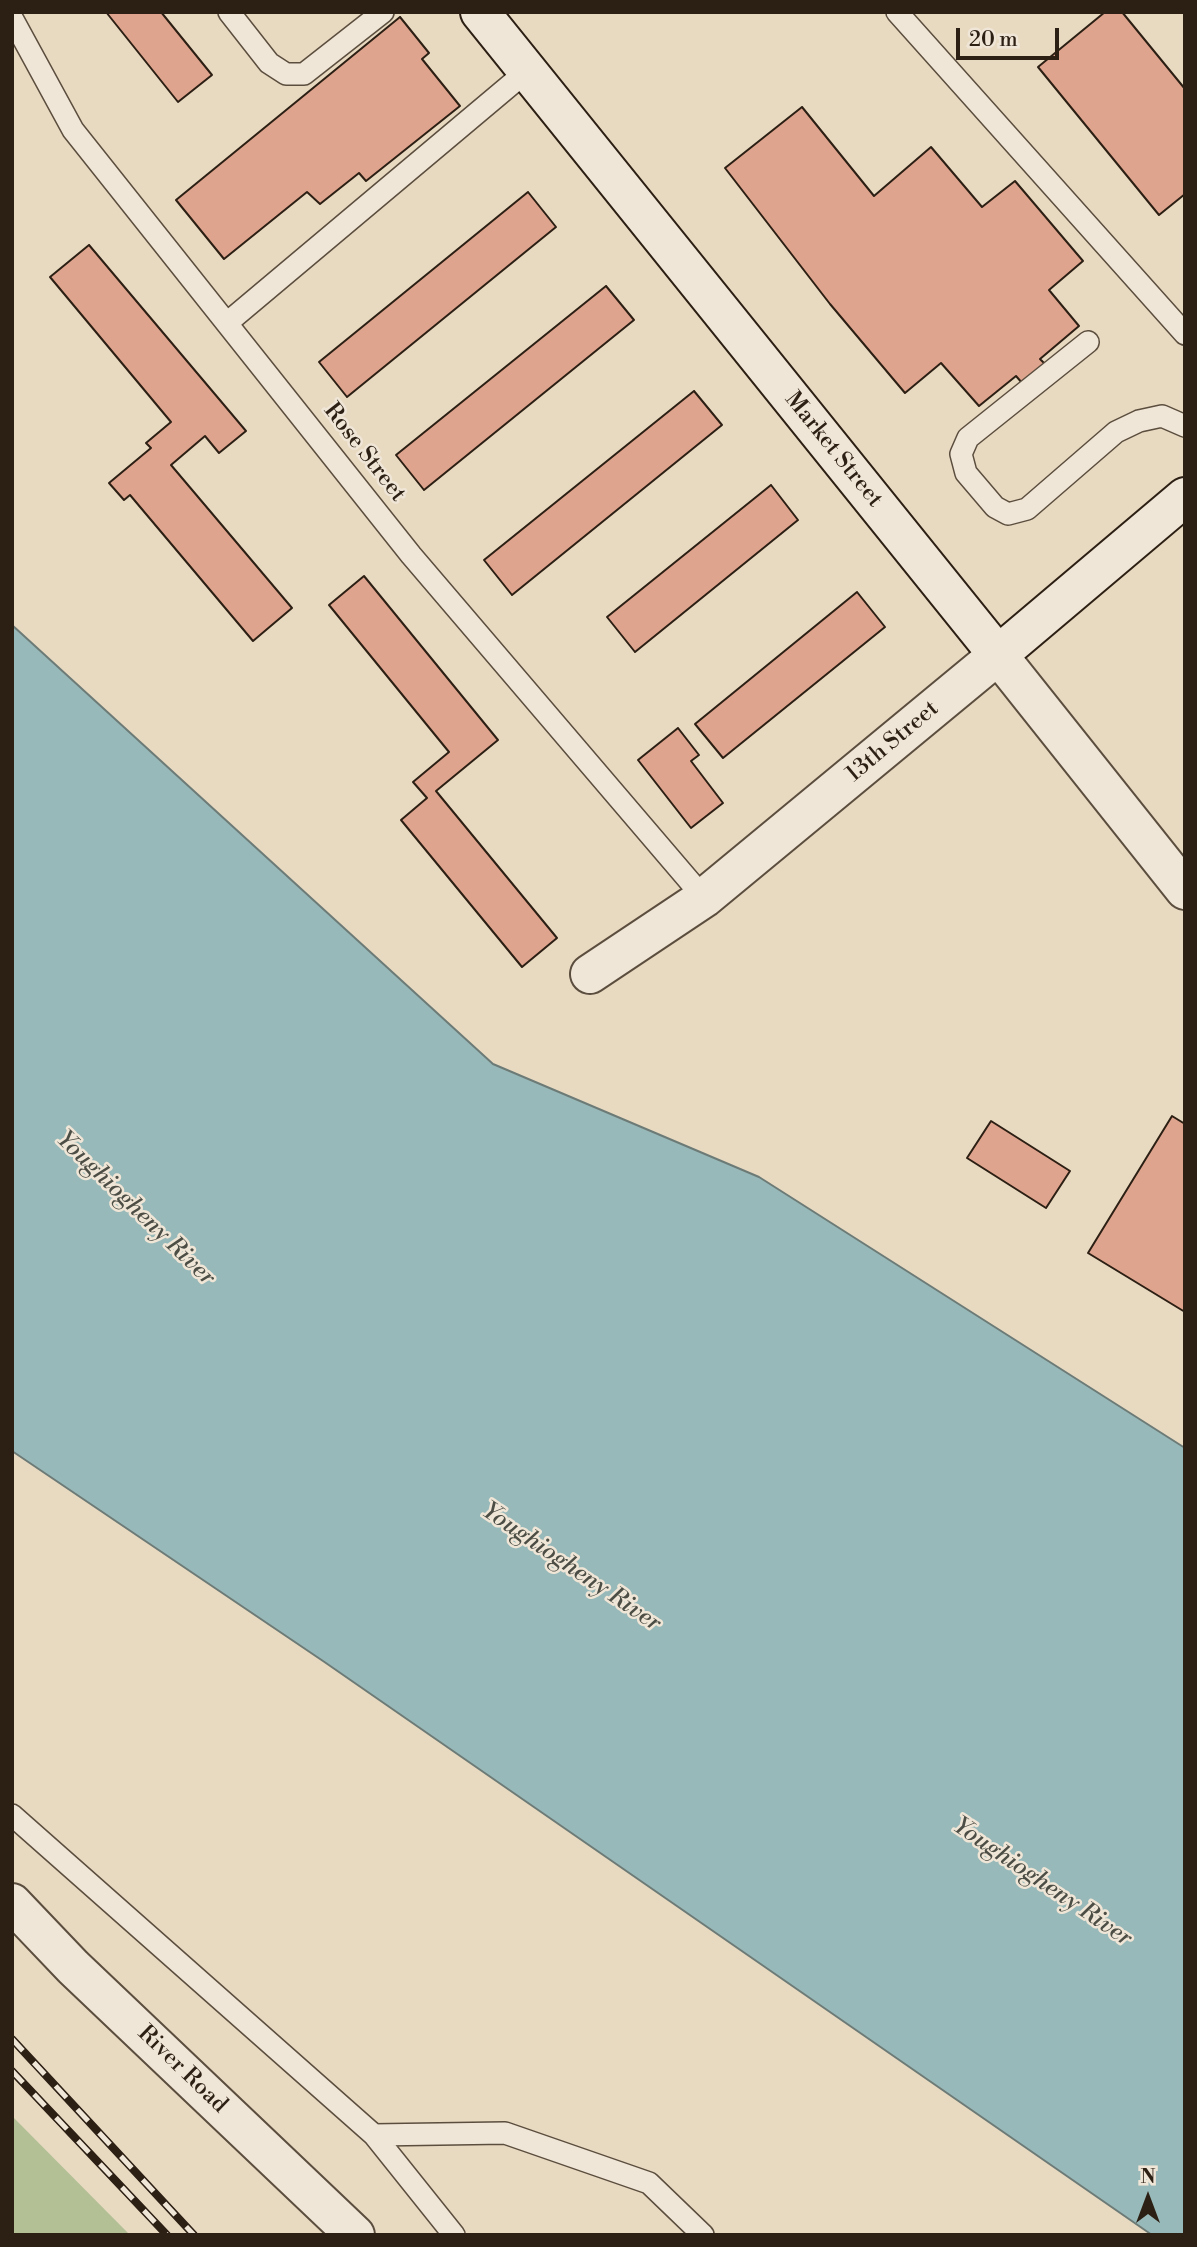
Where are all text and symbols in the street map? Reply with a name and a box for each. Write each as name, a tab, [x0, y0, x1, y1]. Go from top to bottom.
scale bar	[959, 14, 1062, 58]
text: 20 m	[969, 27, 1018, 53]
street label: Market Street	[778, 387, 888, 513]
street label: Rose Street	[317, 398, 411, 508]
street label: 13th Street	[841, 695, 945, 789]
water label: Youghiogheny River	[50, 1126, 220, 1292]
water label: Youghiogheny River	[476, 1497, 666, 1639]
water label: Youghiogheny River	[947, 1812, 1137, 1954]
street label: River Road	[131, 2020, 233, 2120]
north arrow	[1113, 2163, 1183, 2233]
text: N	[1140, 2165, 1156, 2189]

